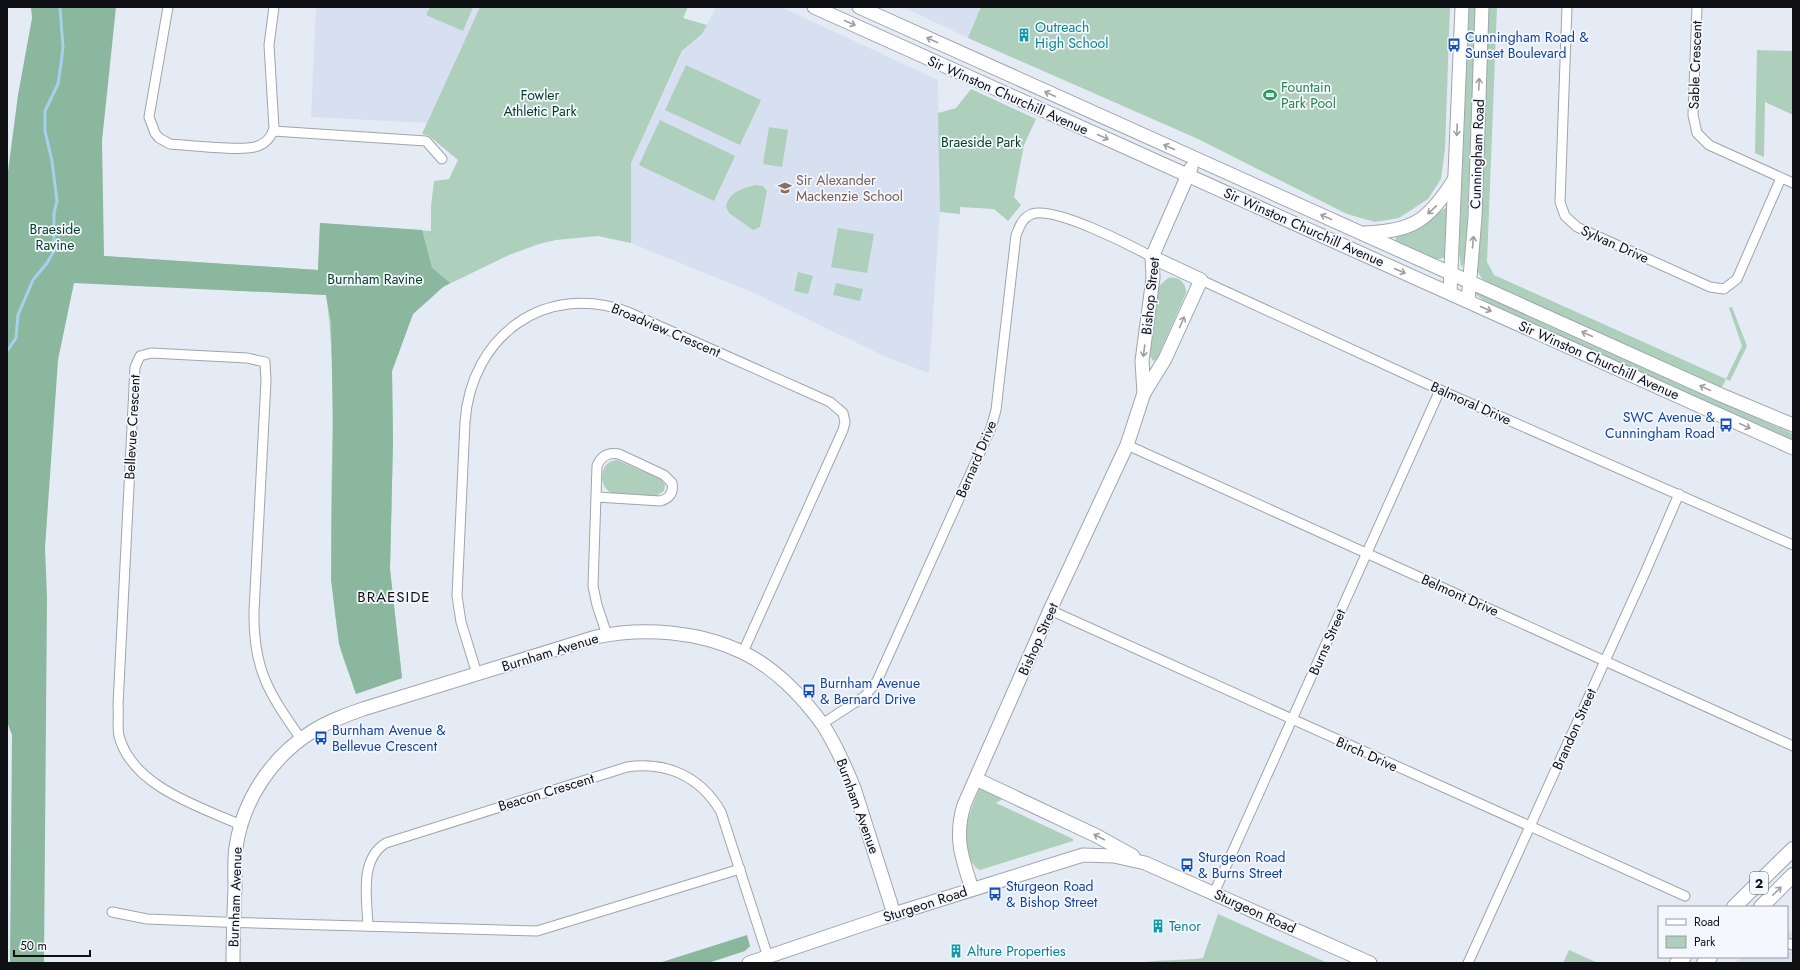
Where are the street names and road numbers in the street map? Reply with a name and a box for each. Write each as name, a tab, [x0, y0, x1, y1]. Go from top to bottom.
street label: Sable Crescent	[1683, 20, 1707, 110]
street label: Sir Winston Churchill Avenue	[924, 50, 1092, 140]
street label: Cunningham Road	[1465, 99, 1489, 209]
street label: Sir Winston Churchill Avenue	[1220, 182, 1388, 272]
street label: Sylvan Drive	[1578, 220, 1652, 268]
street label: Bishop Street	[1136, 256, 1164, 336]
street label: Broadview Crescent	[608, 298, 724, 362]
street label: Sir Winston Churchill Avenue	[1515, 315, 1683, 405]
street label: Bellevue Crescent	[119, 373, 145, 480]
street label: Balmoral Drive	[1427, 376, 1515, 430]
street label: Bernard Drive	[951, 417, 1001, 501]
street label: Belmont Drive	[1418, 569, 1502, 621]
street label: Bishop Street	[1013, 599, 1063, 679]
street label: Burns Street	[1304, 605, 1351, 678]
street label: Burnham Avenue	[499, 628, 601, 676]
street label: Brandon Street	[1547, 684, 1601, 773]
street label: Birch Drive	[1333, 732, 1401, 776]
street label: Burnham Avenue	[831, 756, 885, 856]
street label: Beacon Crescent	[496, 768, 597, 816]
street label: Burnham Avenue	[223, 847, 247, 947]
road number: 2	[1750, 872, 1768, 894]
street label: Sturgeon Road	[880, 881, 970, 927]
street label: Sturgeon Road	[1211, 884, 1299, 938]

